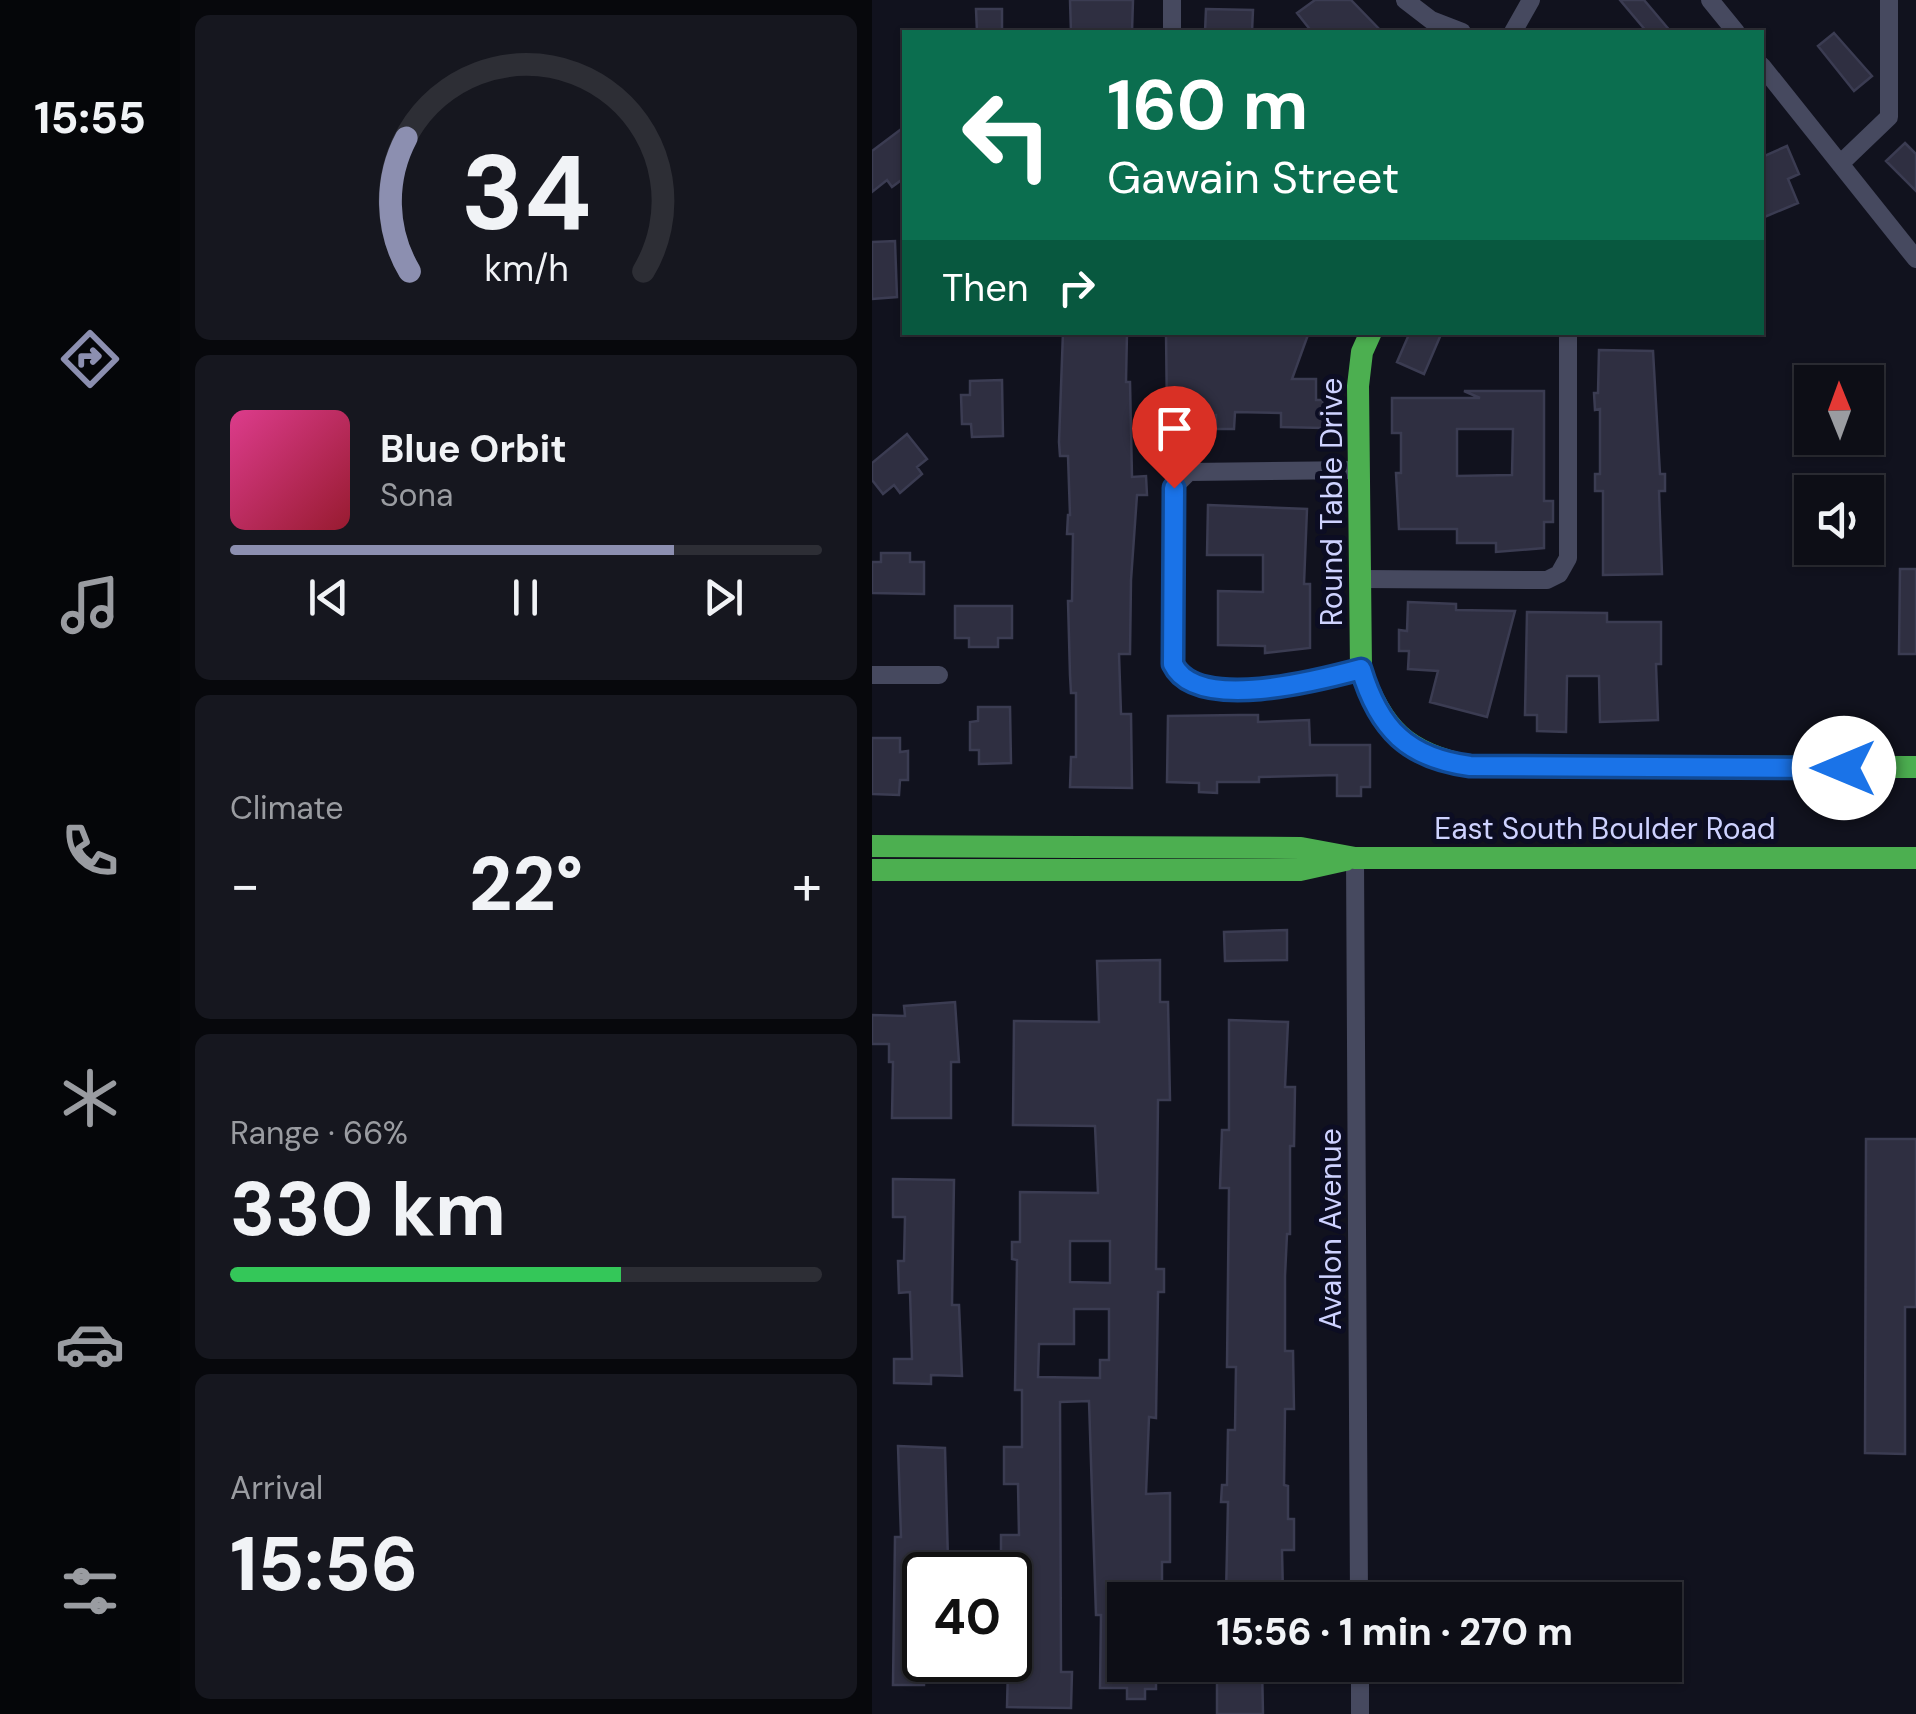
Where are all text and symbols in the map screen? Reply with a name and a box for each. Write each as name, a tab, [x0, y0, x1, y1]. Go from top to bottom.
text: 160 m	[1107, 60, 1308, 151]
icon: left	[942, 70, 1072, 200]
text: 15:55	[34, 88, 146, 147]
text: 34	[461, 126, 591, 261]
text: Gawain Street	[1107, 148, 1399, 207]
text: km/h	[484, 246, 568, 292]
icon: right	[1049, 260, 1104, 315]
text: Then	[942, 263, 1029, 313]
icon: directions	[55, 324, 125, 394]
north arrow	[1794, 365, 1884, 455]
map controls	[1794, 365, 1884, 565]
street label: Round Table Drive	[1312, 378, 1351, 626]
pin	[1132, 386, 1217, 489]
icon: arrive	[1147, 401, 1202, 456]
text: Blue Orbit	[380, 424, 567, 474]
text: Sona	[380, 474, 453, 516]
button: sound	[1794, 475, 1884, 565]
icon: music	[55, 570, 125, 640]
icon: previous	[301, 570, 356, 625]
icon: pause	[498, 570, 553, 625]
icon: next	[696, 570, 751, 625]
position arrow	[1792, 716, 1896, 820]
text: Climate	[230, 787, 344, 829]
street label: East South Boulder Road	[1434, 809, 1776, 848]
icon: phone	[55, 816, 125, 886]
text: 22°	[469, 836, 583, 933]
text: −	[230, 849, 260, 921]
text: +	[792, 849, 822, 921]
icon: climate	[55, 1063, 125, 1133]
text: Range · 66%	[230, 1112, 408, 1154]
street label: Avalon Avenue	[1311, 1128, 1350, 1330]
text: 330 km	[230, 1161, 506, 1258]
icon: car	[55, 1309, 125, 1379]
text: Arrival	[230, 1467, 323, 1509]
text: 15:56	[230, 1516, 418, 1613]
speed limit sign: 40	[902, 1552, 1032, 1682]
icon: filters	[55, 1556, 125, 1626]
text: 15:56 · 1 min · 270 m	[1216, 1607, 1573, 1657]

